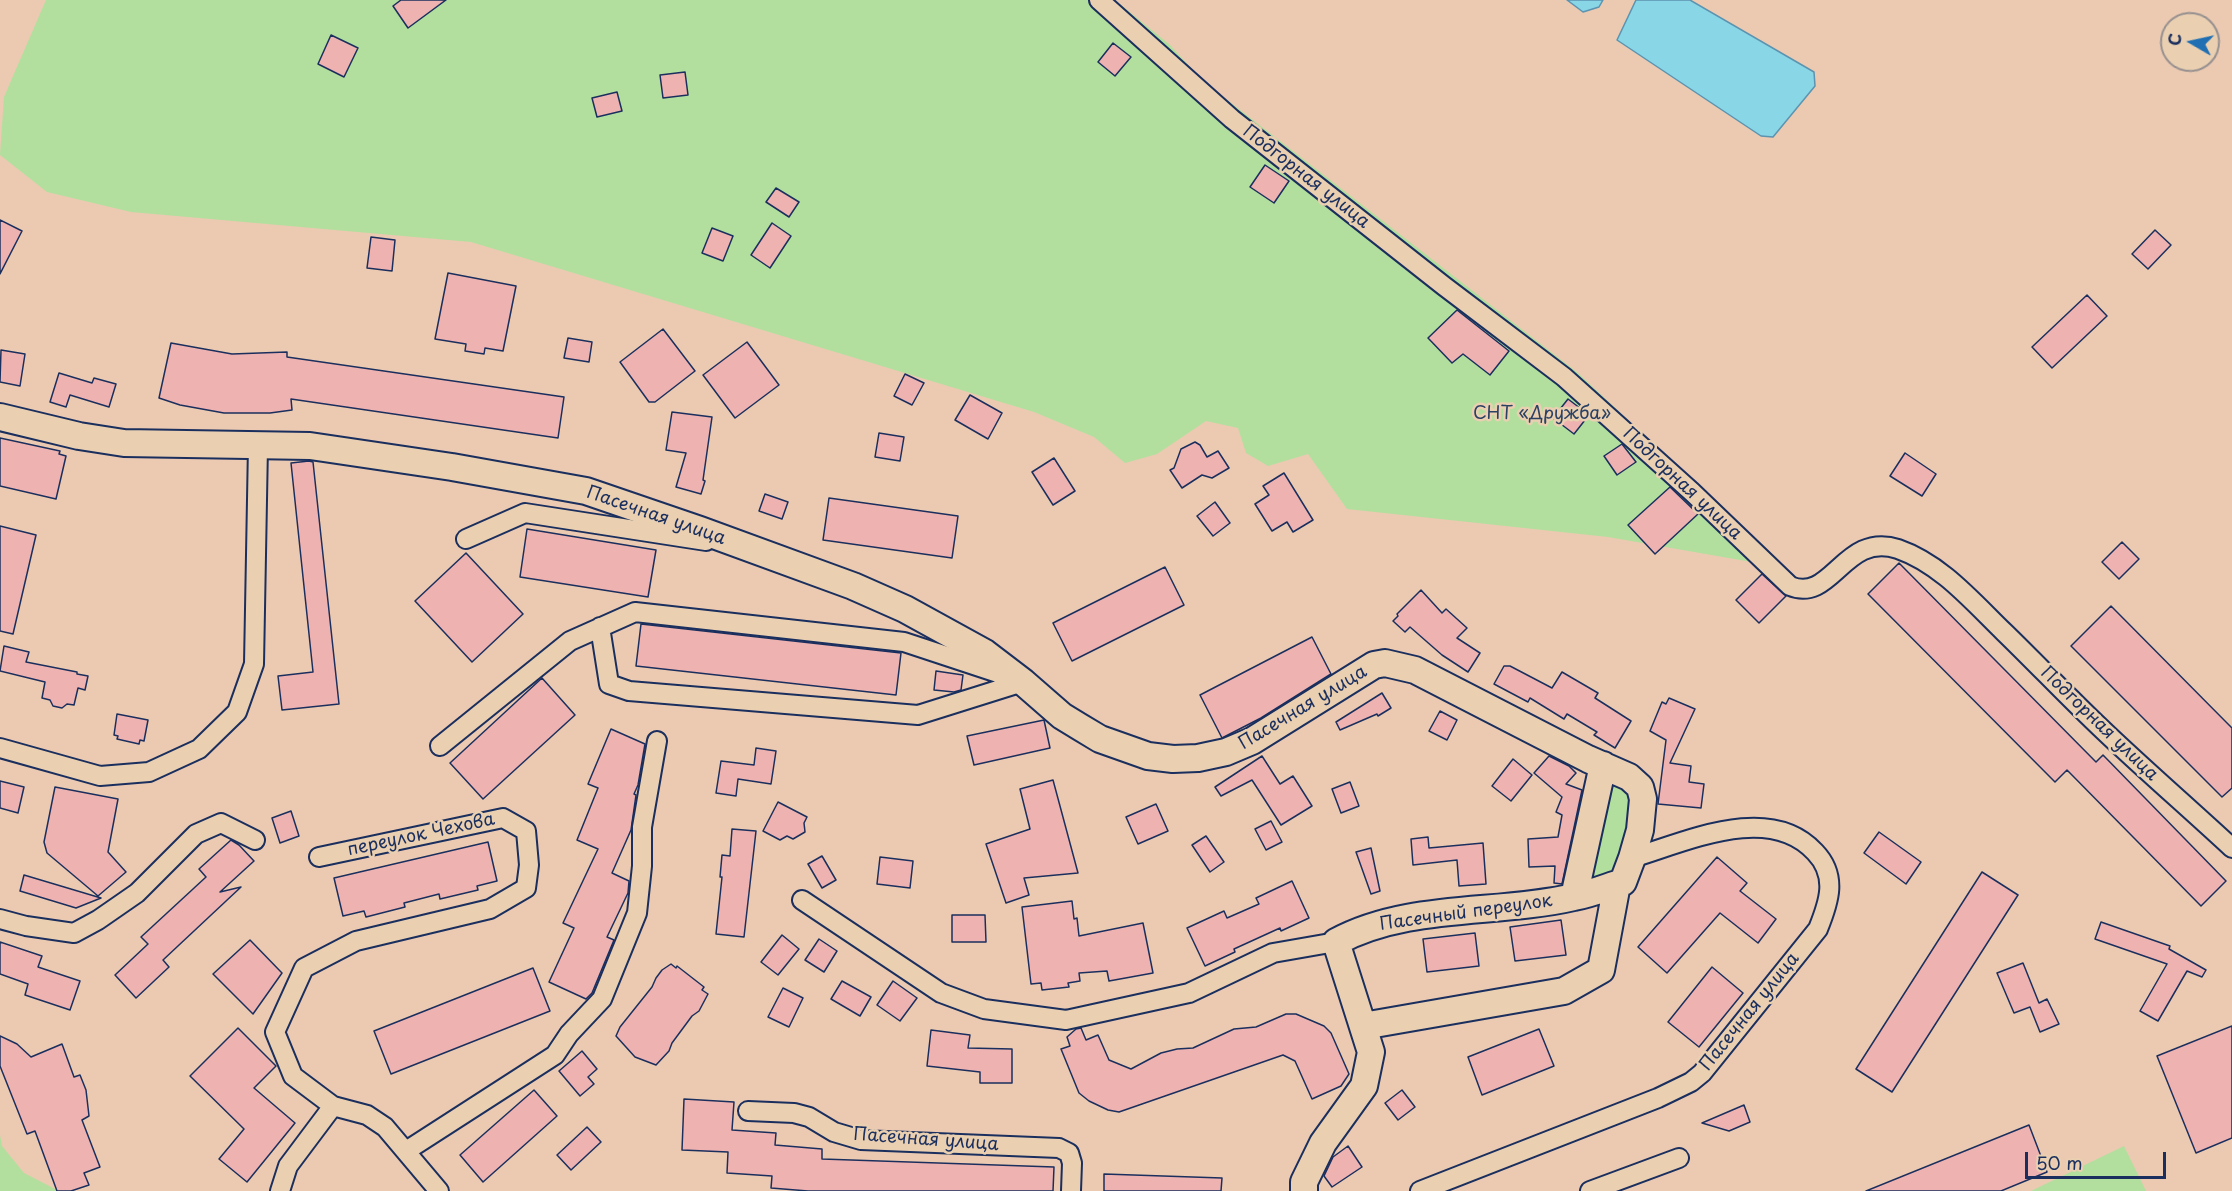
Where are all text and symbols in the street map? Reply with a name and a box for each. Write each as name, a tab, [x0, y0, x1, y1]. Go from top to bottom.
north arrow	[2160, 12, 2220, 72]
text: С	[2161, 32, 2187, 47]
street label: Подгорная улица	[1238, 121, 1374, 233]
park label: СНТ «Дружба»	[1473, 403, 1611, 425]
street label: Подгорная улица	[1618, 423, 1746, 545]
street label: Пасечная улица	[584, 482, 728, 550]
street label: Пасечная улица	[1235, 661, 1371, 755]
street label: Подгорная улица	[2036, 662, 2162, 786]
street label: переулок Чехова	[345, 809, 497, 861]
street label: Пасечный переулок	[1378, 890, 1554, 936]
street label: Пасечная улица	[1696, 949, 1804, 1075]
street label: Пасечная улица	[853, 1124, 999, 1156]
scale bar	[2028, 1140, 2169, 1178]
text: 50 m	[2036, 1149, 2083, 1176]

